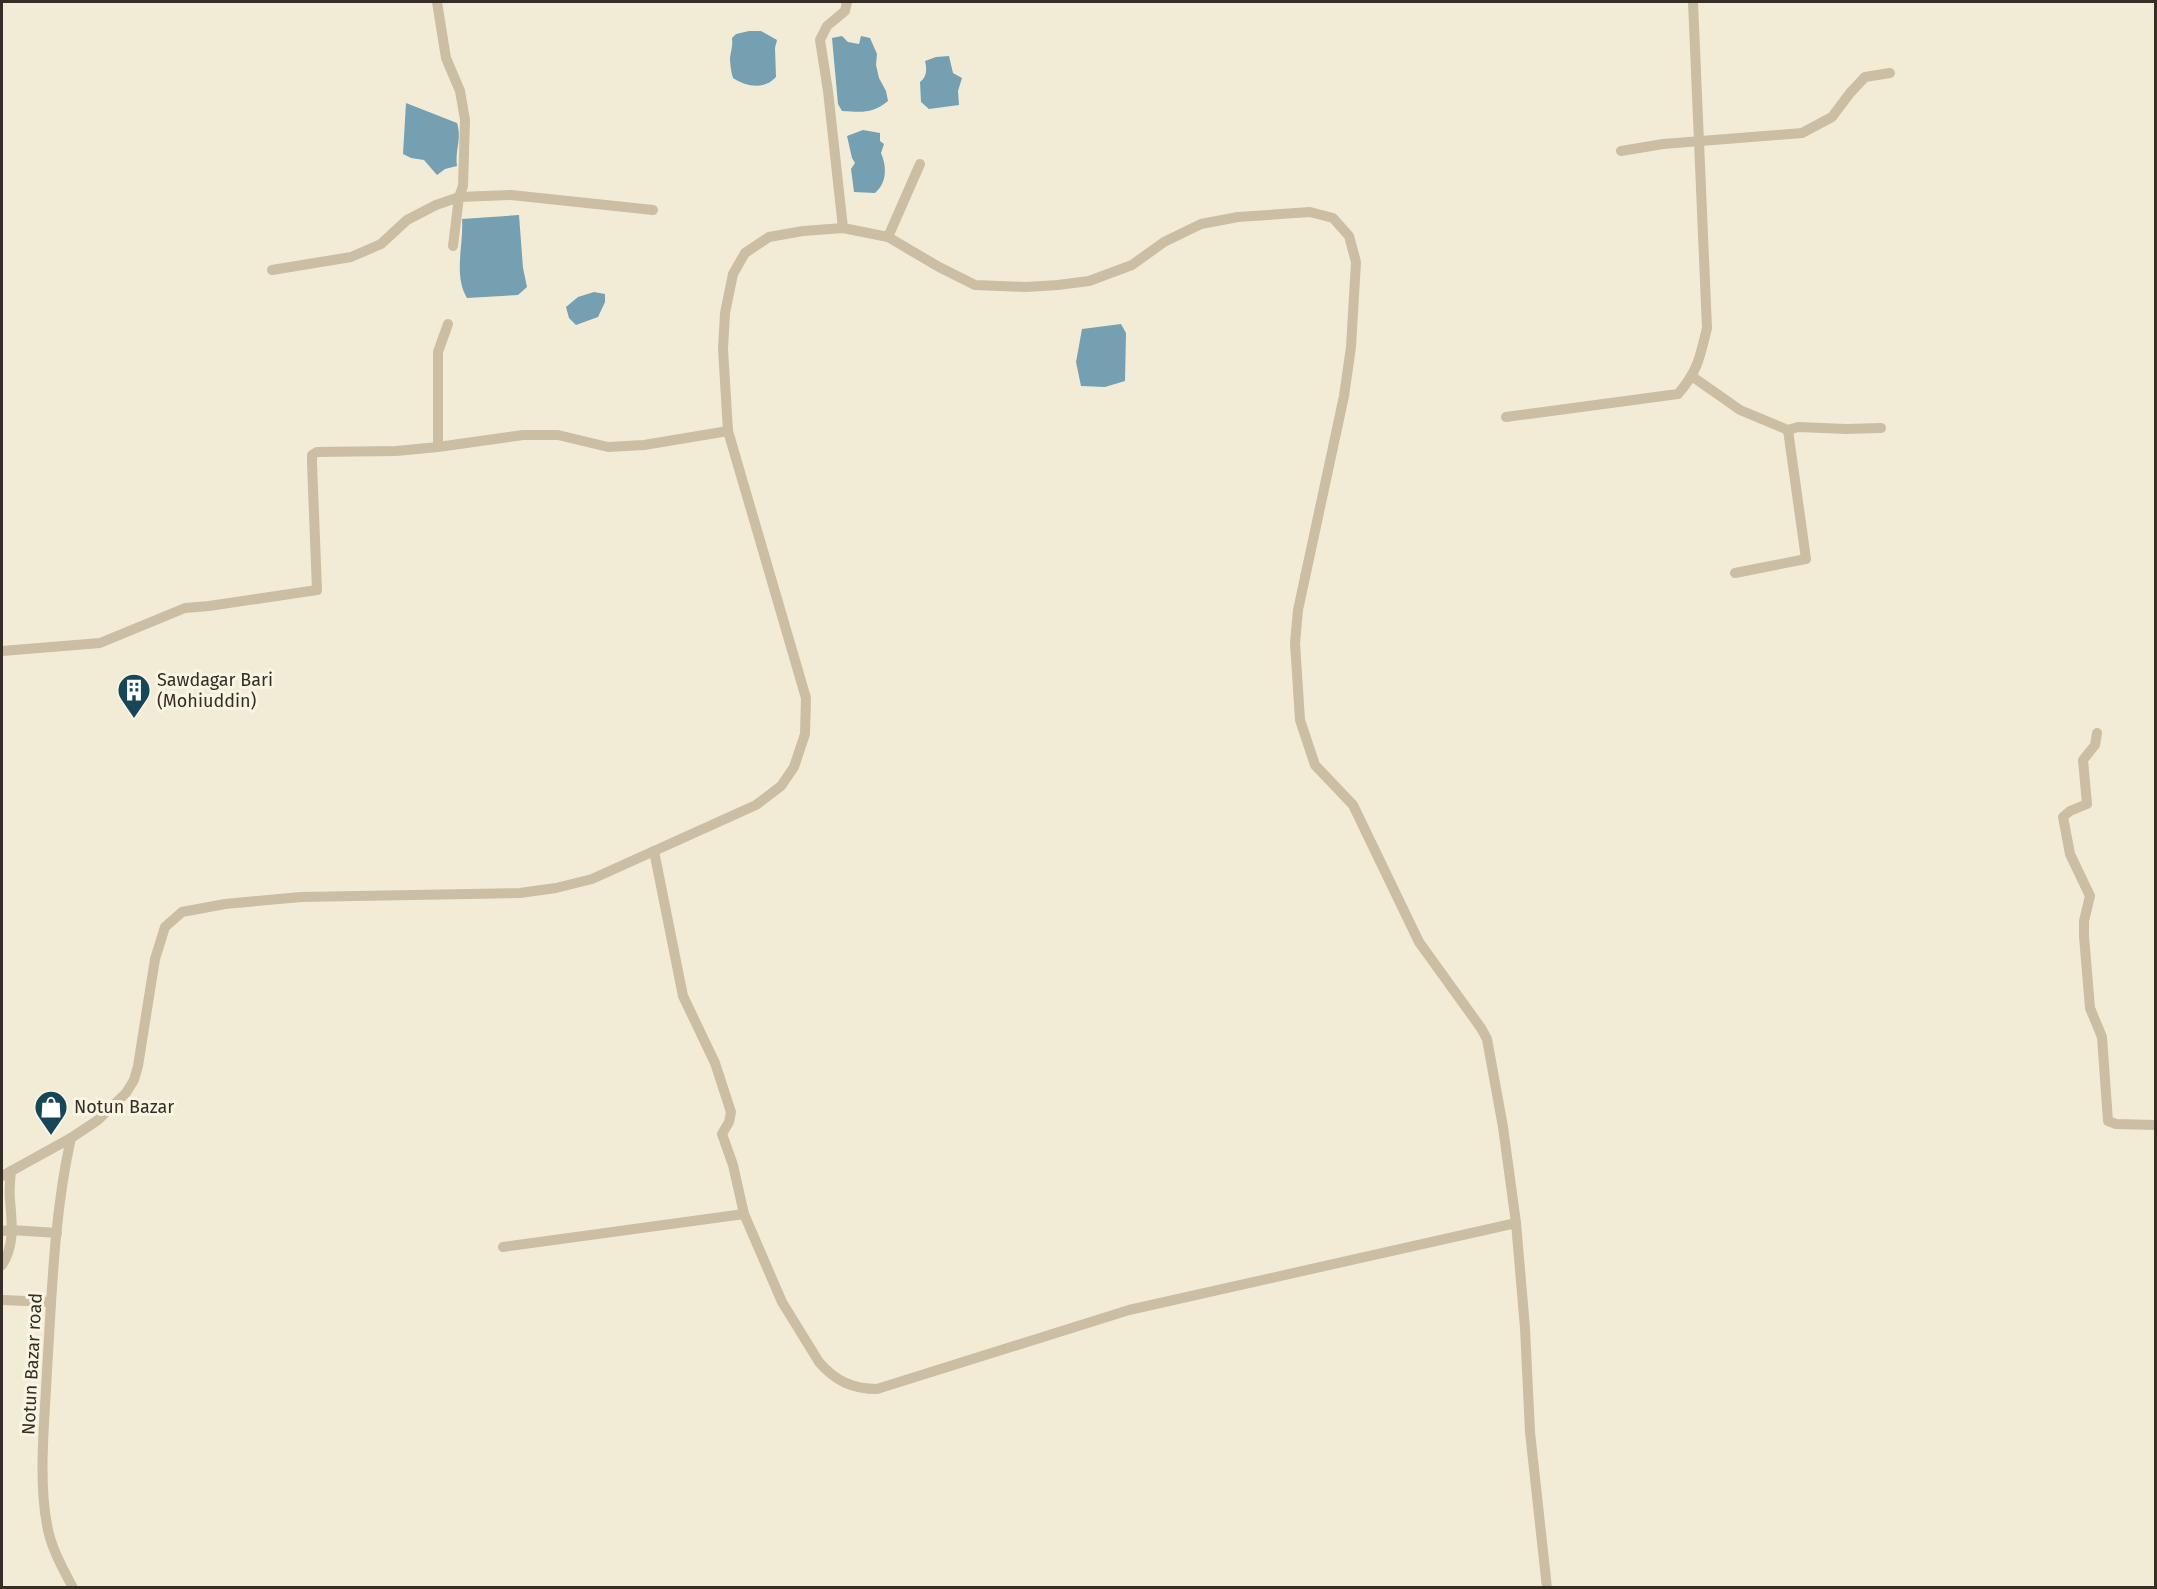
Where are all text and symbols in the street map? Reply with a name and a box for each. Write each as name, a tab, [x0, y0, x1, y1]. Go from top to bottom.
place label: Sawdagar Bari (Mohiuddin)	[157, 669, 273, 712]
building icon: Sawdagar Bari (Mohiuddin)	[116, 672, 152, 719]
shop icon: Notun Bazar	[33, 1089, 69, 1136]
place label: Notun Bazar	[74, 1096, 174, 1118]
street label: Notun Bazar road	[17, 1292, 47, 1436]

